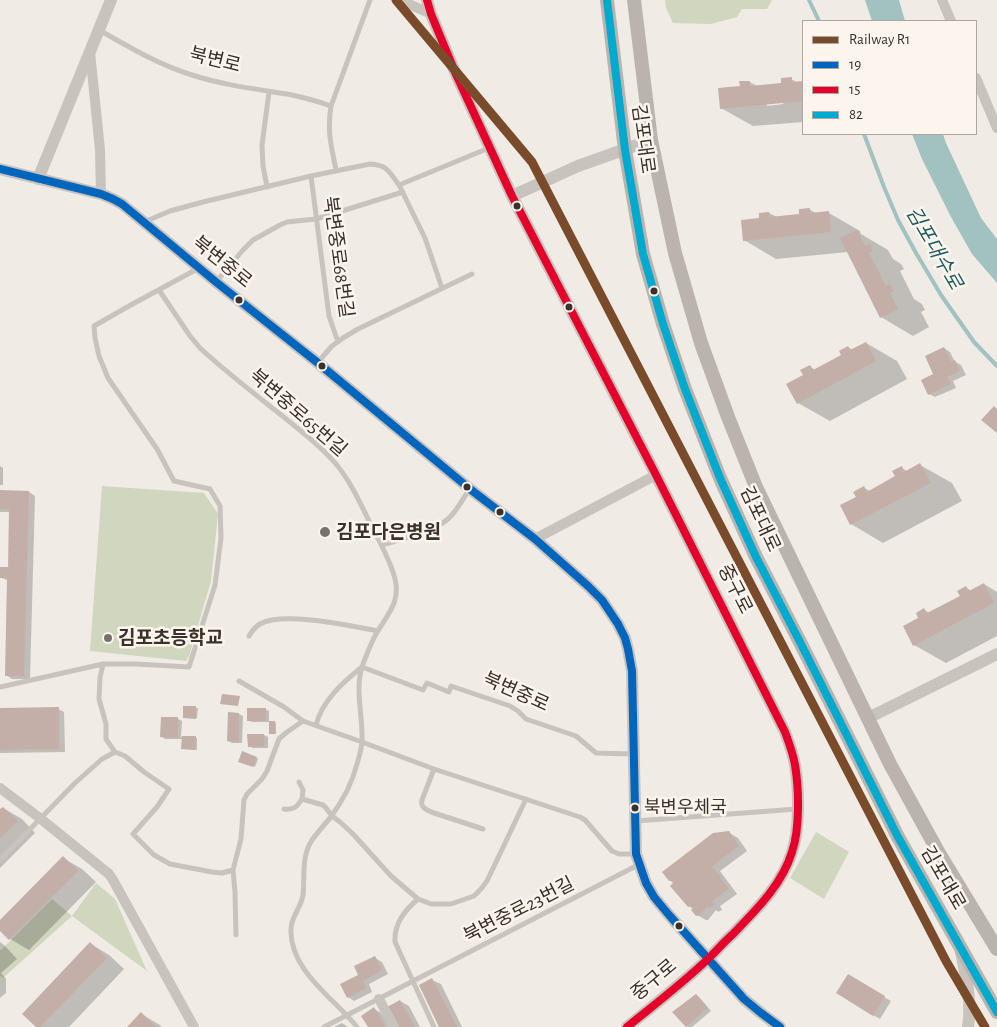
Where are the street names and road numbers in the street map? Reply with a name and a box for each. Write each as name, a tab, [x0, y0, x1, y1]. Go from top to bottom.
street label: 북변로	[187, 43, 243, 77]
street label: 김포대로	[627, 103, 659, 175]
street label: 북변중로68번길	[318, 195, 358, 319]
street label: 북변중로	[188, 231, 256, 293]
street label: 북변중로65번길	[245, 364, 351, 462]
street label: 김포대로	[735, 482, 785, 556]
street label: 중구로	[713, 560, 757, 618]
street label: 북변중로	[479, 667, 553, 717]
street label: 김포대로	[916, 842, 970, 914]
street label: 북변중로23번길	[460, 872, 578, 948]
street label: 중구로	[627, 954, 681, 1006]

